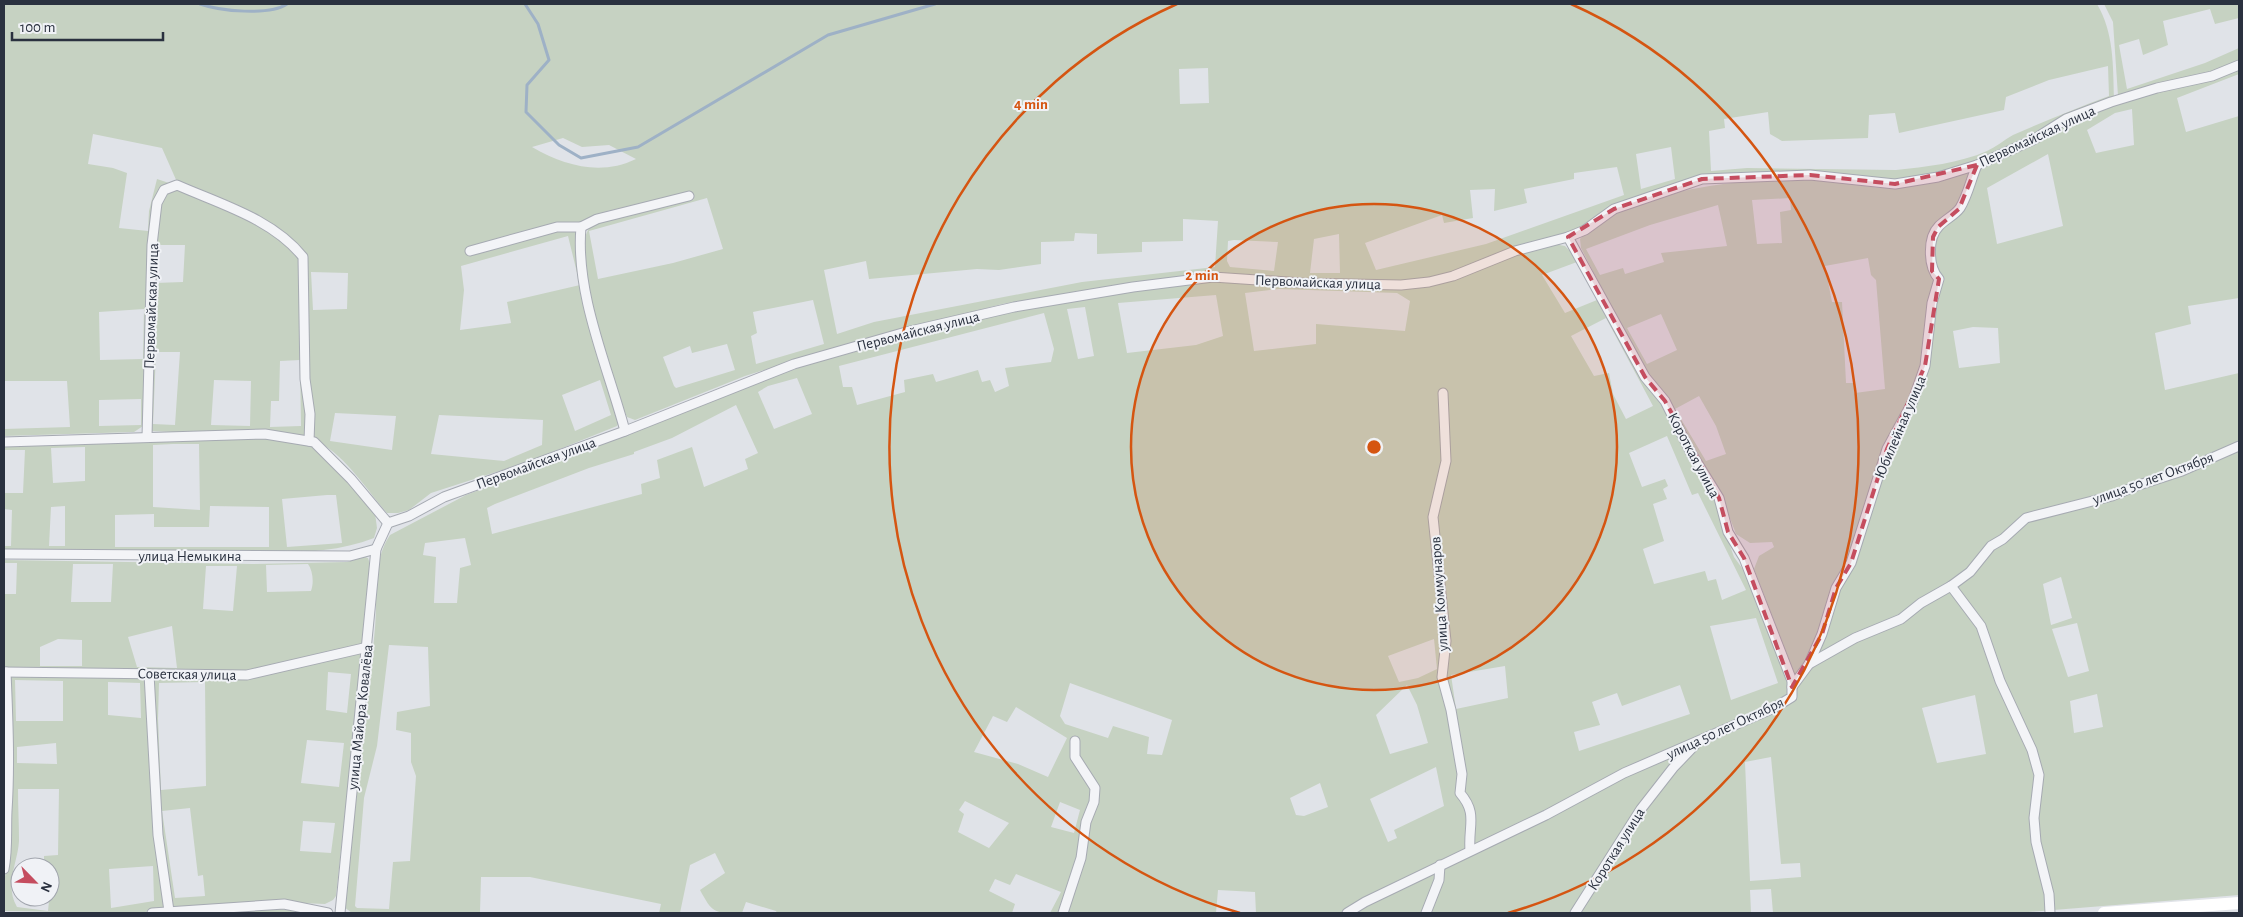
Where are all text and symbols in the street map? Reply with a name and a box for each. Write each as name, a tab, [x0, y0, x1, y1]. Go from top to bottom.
scale bar	[12, 10, 164, 42]
text: 100 m	[20, 20, 55, 35]
text: 4 min	[1014, 97, 1048, 112]
street label: Первомайская улица	[1977, 103, 2098, 170]
street label: Первомайская улица	[142, 242, 161, 369]
text: 2 min	[1185, 268, 1219, 283]
street label: Первомайская улица	[1255, 273, 1382, 292]
street label: Первомайская улица	[855, 309, 981, 354]
street label: Юбилейная улица	[1872, 373, 1929, 481]
street label: Короткая улица	[1665, 410, 1722, 500]
street label: Первомайская улица	[474, 435, 598, 492]
centre of rings	[1365, 438, 1383, 456]
street label: улица 50 лет Октября	[2090, 450, 2216, 508]
street label: улица Коммунаров	[1428, 536, 1451, 653]
street label: улица Немыкина	[137, 549, 242, 564]
street label: улица Майора Ковалёва	[345, 643, 376, 792]
street label: Советская улица	[138, 666, 237, 683]
street label: улица 50 лет Октября	[1663, 695, 1786, 763]
street label: Короткая улица	[1585, 805, 1648, 893]
north arrow	[10, 857, 60, 907]
text: N	[38, 880, 54, 894]

